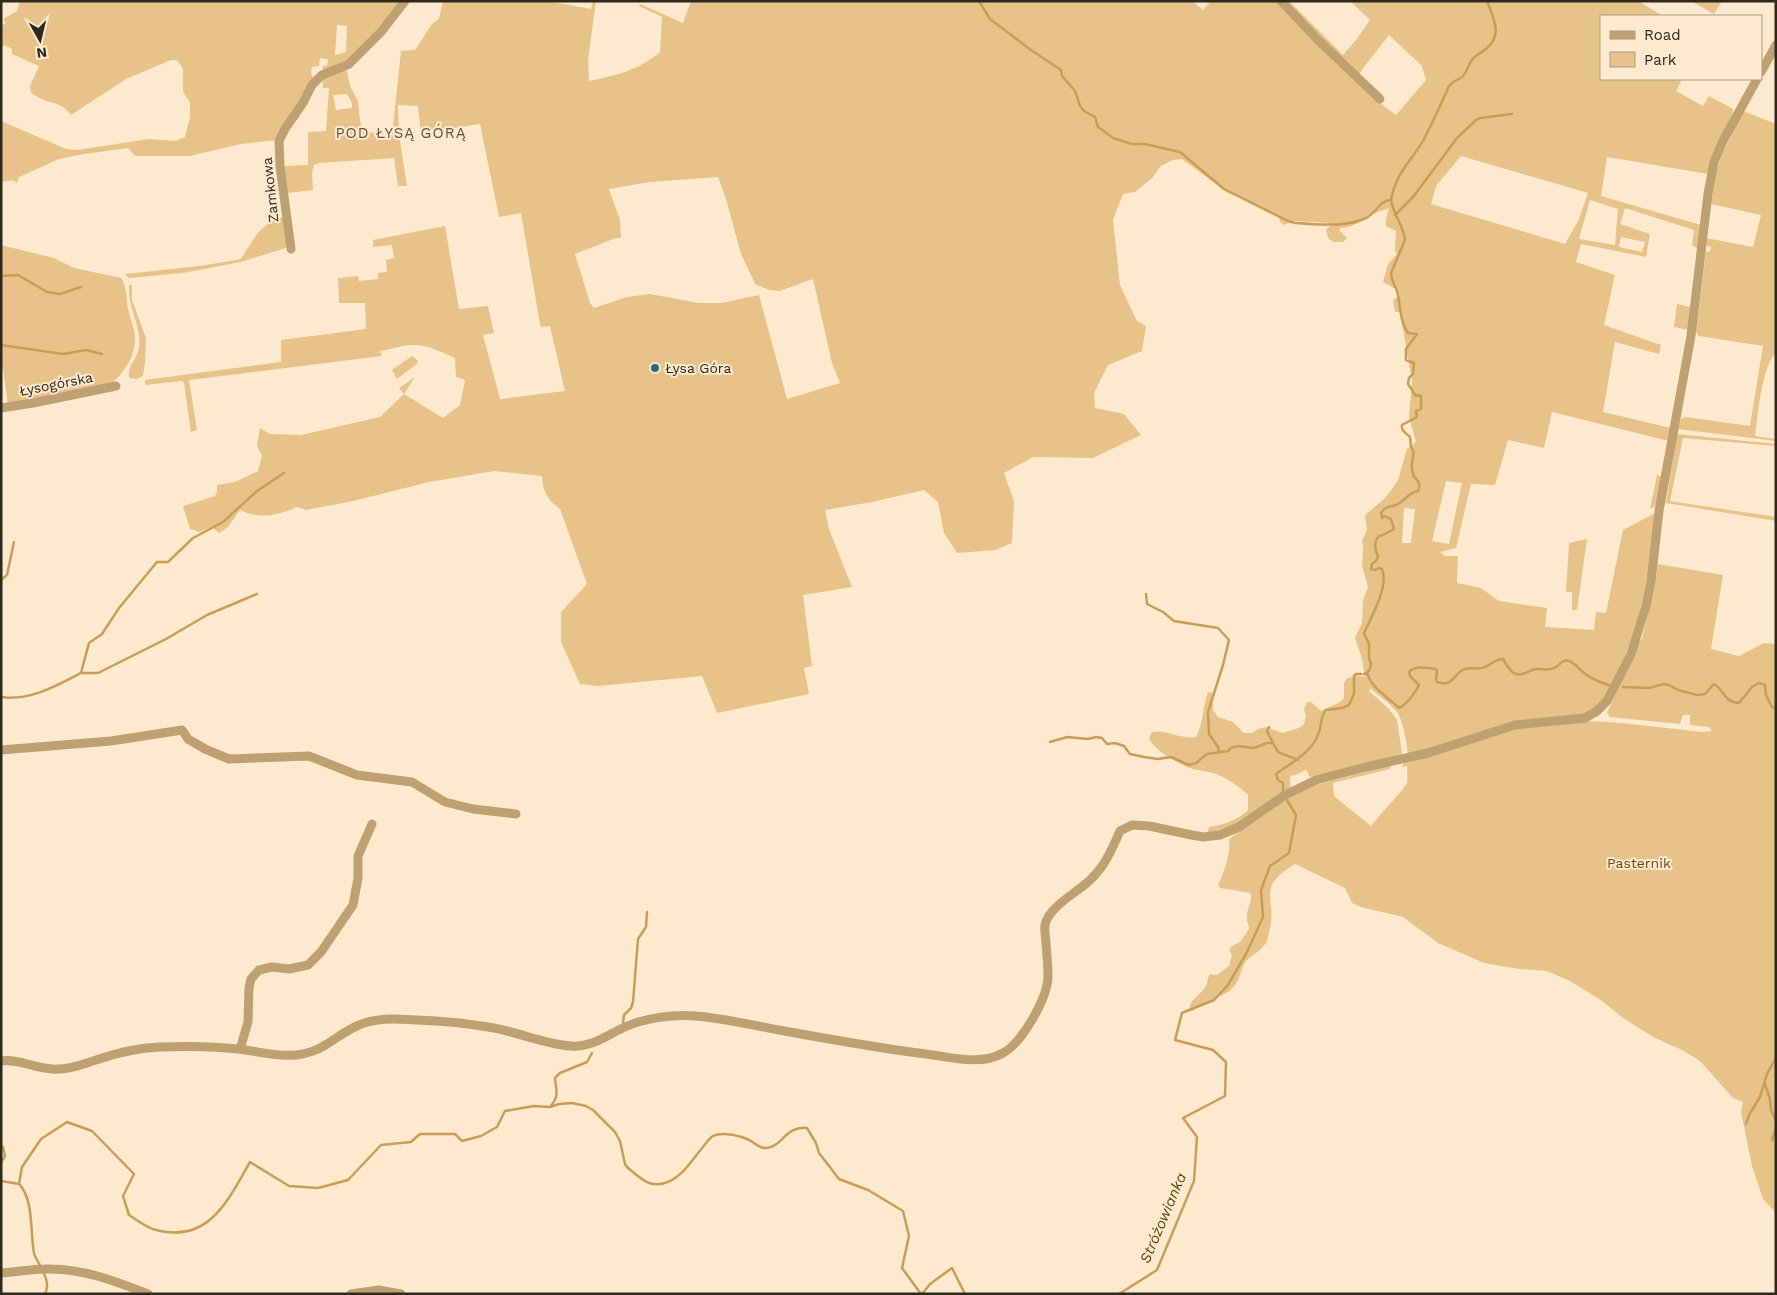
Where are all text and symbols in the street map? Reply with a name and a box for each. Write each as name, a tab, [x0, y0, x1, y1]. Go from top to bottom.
north arrow	[15, 15, 65, 65]
legend	[1600, 15, 1762, 80]
text: Road	[1644, 26, 1681, 44]
text: N	[36, 44, 48, 62]
text: Park	[1644, 51, 1677, 69]
district label: POD ŁYSĄ GÓRĄ	[335, 123, 467, 142]
street label: Zamkowa	[259, 157, 281, 223]
place label: Łysa Góra	[665, 360, 731, 376]
marker: Łysa Góra	[649, 362, 661, 374]
street label: Łysogórska	[18, 369, 94, 399]
park label: Pasternik	[1607, 855, 1671, 871]
water label: Stróżowianka	[1136, 1170, 1190, 1266]

